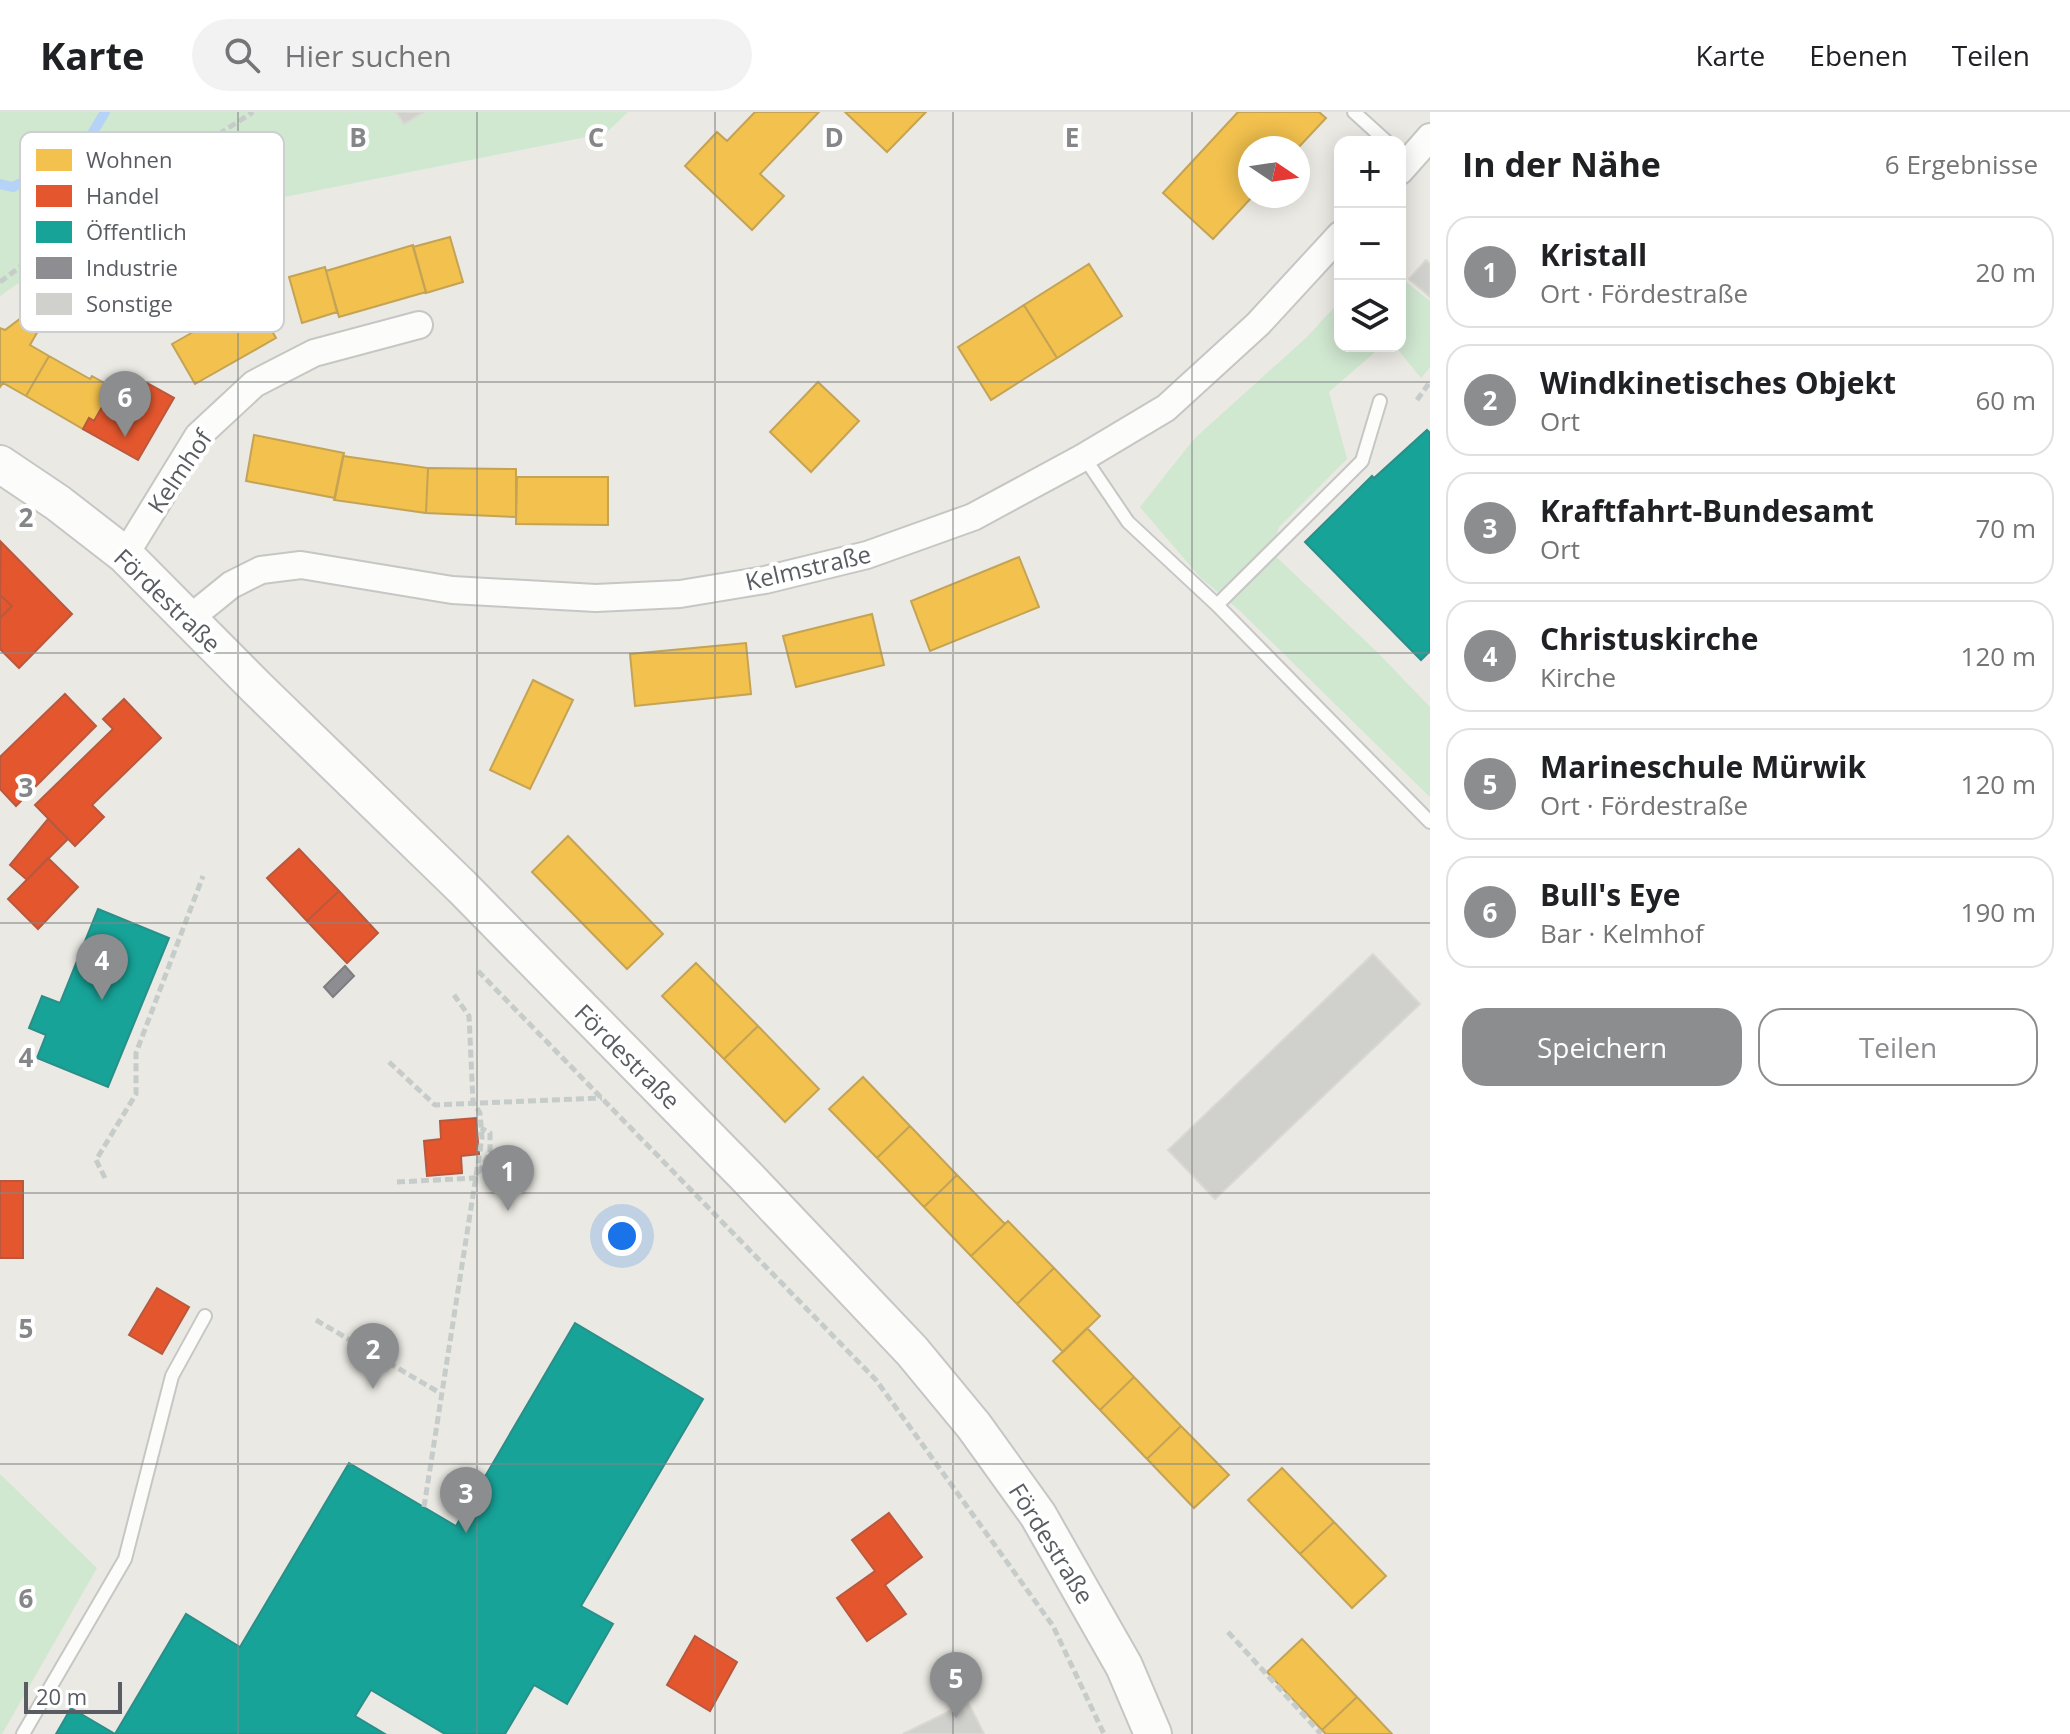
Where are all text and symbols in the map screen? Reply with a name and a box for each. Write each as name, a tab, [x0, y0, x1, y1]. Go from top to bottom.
search box	[192, 19, 752, 91]
text: Karte	[40, 29, 144, 81]
icon: search	[220, 33, 264, 77]
text: Hier suchen	[284, 35, 452, 76]
text: Karte	[1695, 36, 1765, 74]
text: Ebenen	[1809, 36, 1908, 74]
text: Teilen	[1952, 36, 2030, 74]
text: B	[349, 119, 367, 155]
text: C	[588, 119, 604, 155]
text: D	[824, 119, 844, 155]
text: E	[1065, 119, 1079, 155]
legend	[20, 132, 284, 332]
north arrow	[1238, 136, 1310, 208]
map controls	[1334, 136, 1406, 352]
button: +	[1334, 136, 1406, 208]
text: In der Nähe	[1462, 141, 1661, 187]
text: Wohnen	[86, 144, 172, 174]
text: 6 Ergebnisse	[1885, 146, 2038, 182]
text: Handel	[86, 180, 159, 210]
button: −	[1334, 208, 1406, 280]
text: Öffentlich	[86, 216, 187, 246]
text: Kristall	[1540, 234, 1647, 275]
text: Industrie	[86, 252, 178, 282]
text: 1	[1483, 254, 1497, 290]
text: 20 m	[1975, 254, 2036, 290]
text: Ort · Fördestraße	[1540, 275, 1748, 311]
button: layers	[1334, 280, 1406, 352]
text: Sonstige	[86, 288, 173, 318]
text: Windkinetisches Objekt	[1540, 362, 1896, 403]
pin: 6	[99, 371, 151, 437]
text: 2	[1483, 382, 1497, 418]
text: 60 m	[1975, 382, 2036, 418]
text: Ort	[1540, 403, 1580, 439]
street label: Kelmhof	[139, 421, 220, 519]
text: Kraftfahrt-Bundesamt	[1540, 490, 1874, 531]
text: 2	[19, 499, 34, 535]
text: 3	[1483, 510, 1497, 546]
text: 70 m	[1975, 510, 2036, 546]
text: Ort	[1540, 531, 1580, 567]
street label: Kelmstraße	[742, 537, 874, 597]
street label: Fördestraße	[107, 541, 229, 659]
text: Christuskirche	[1540, 618, 1758, 659]
text: 4	[1483, 638, 1497, 674]
text: 120 m	[1961, 638, 2036, 674]
text: Kirche	[1540, 659, 1616, 695]
text: Marineschule Mürwik	[1540, 746, 1866, 787]
text: 5	[1483, 766, 1497, 802]
text: 120 m	[1961, 766, 2036, 802]
text: 3	[19, 769, 33, 805]
text: Ort · Fördestraße	[1540, 787, 1748, 823]
text: Bull's Eye	[1540, 874, 1680, 915]
text: 6	[1483, 894, 1497, 930]
text: 190 m	[1961, 894, 2036, 930]
text: Bar · Kelmhof	[1540, 915, 1704, 951]
pin: 4	[76, 934, 128, 1000]
street label: Fördestraße	[568, 996, 688, 1116]
button: Speichern	[1462, 1008, 1742, 1086]
button: Teilen	[1758, 1008, 2038, 1086]
text: 4	[19, 1039, 34, 1075]
pin: 1	[482, 1145, 534, 1211]
your location	[602, 1216, 642, 1256]
text: 5	[19, 1310, 33, 1346]
pin: 2	[347, 1323, 399, 1389]
pin: 3	[440, 1467, 492, 1533]
street label: Fördestraße	[1002, 1476, 1102, 1610]
text: 6	[19, 1580, 34, 1616]
pin: 5	[930, 1652, 982, 1718]
scale bar	[24, 1678, 122, 1714]
text: 20 m	[36, 1681, 87, 1711]

